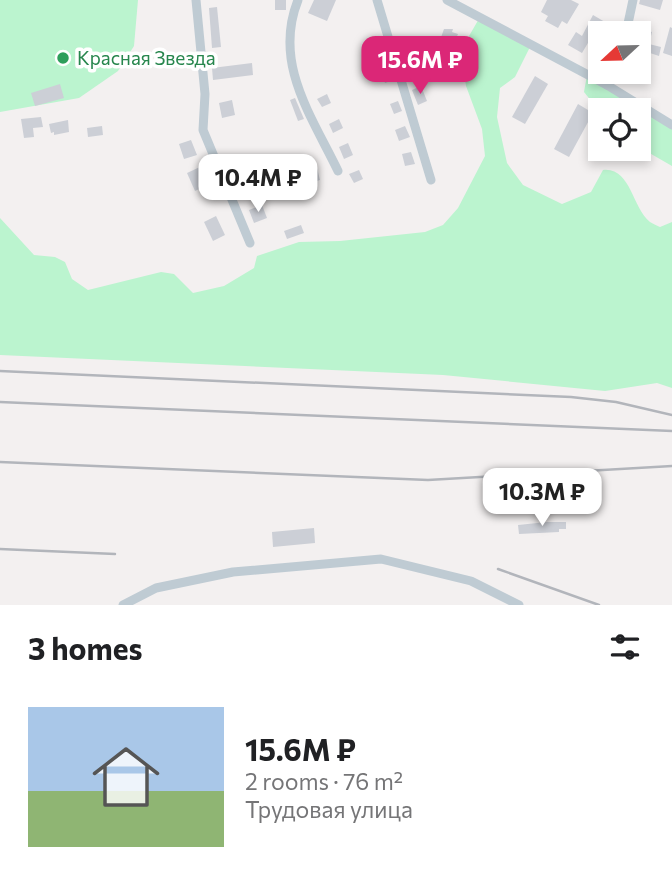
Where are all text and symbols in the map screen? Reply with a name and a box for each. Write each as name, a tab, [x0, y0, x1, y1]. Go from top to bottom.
north arrow	[588, 21, 651, 84]
map controls	[588, 21, 651, 161]
pin: 15.6M ₽	[355, 36, 485, 96]
text: 15.6M ₽	[377, 45, 463, 73]
place label: Красная Звезда	[77, 46, 216, 69]
marker: Красная Звезда	[55, 50, 71, 66]
button: locate	[588, 98, 651, 161]
pin: 10.4M ₽	[193, 154, 323, 214]
text: 10.4M ₽	[214, 163, 302, 191]
pin: 10.3M ₽	[477, 468, 607, 528]
text: 10.3M ₽	[499, 477, 585, 505]
icon: filters	[606, 628, 644, 666]
text: 3 homes	[28, 629, 142, 666]
text: 15.6M ₽	[245, 730, 356, 767]
icon: home	[84, 735, 168, 819]
text: 2 rooms · 76 m²	[245, 767, 403, 795]
text: Трудовая улица	[245, 795, 413, 823]

